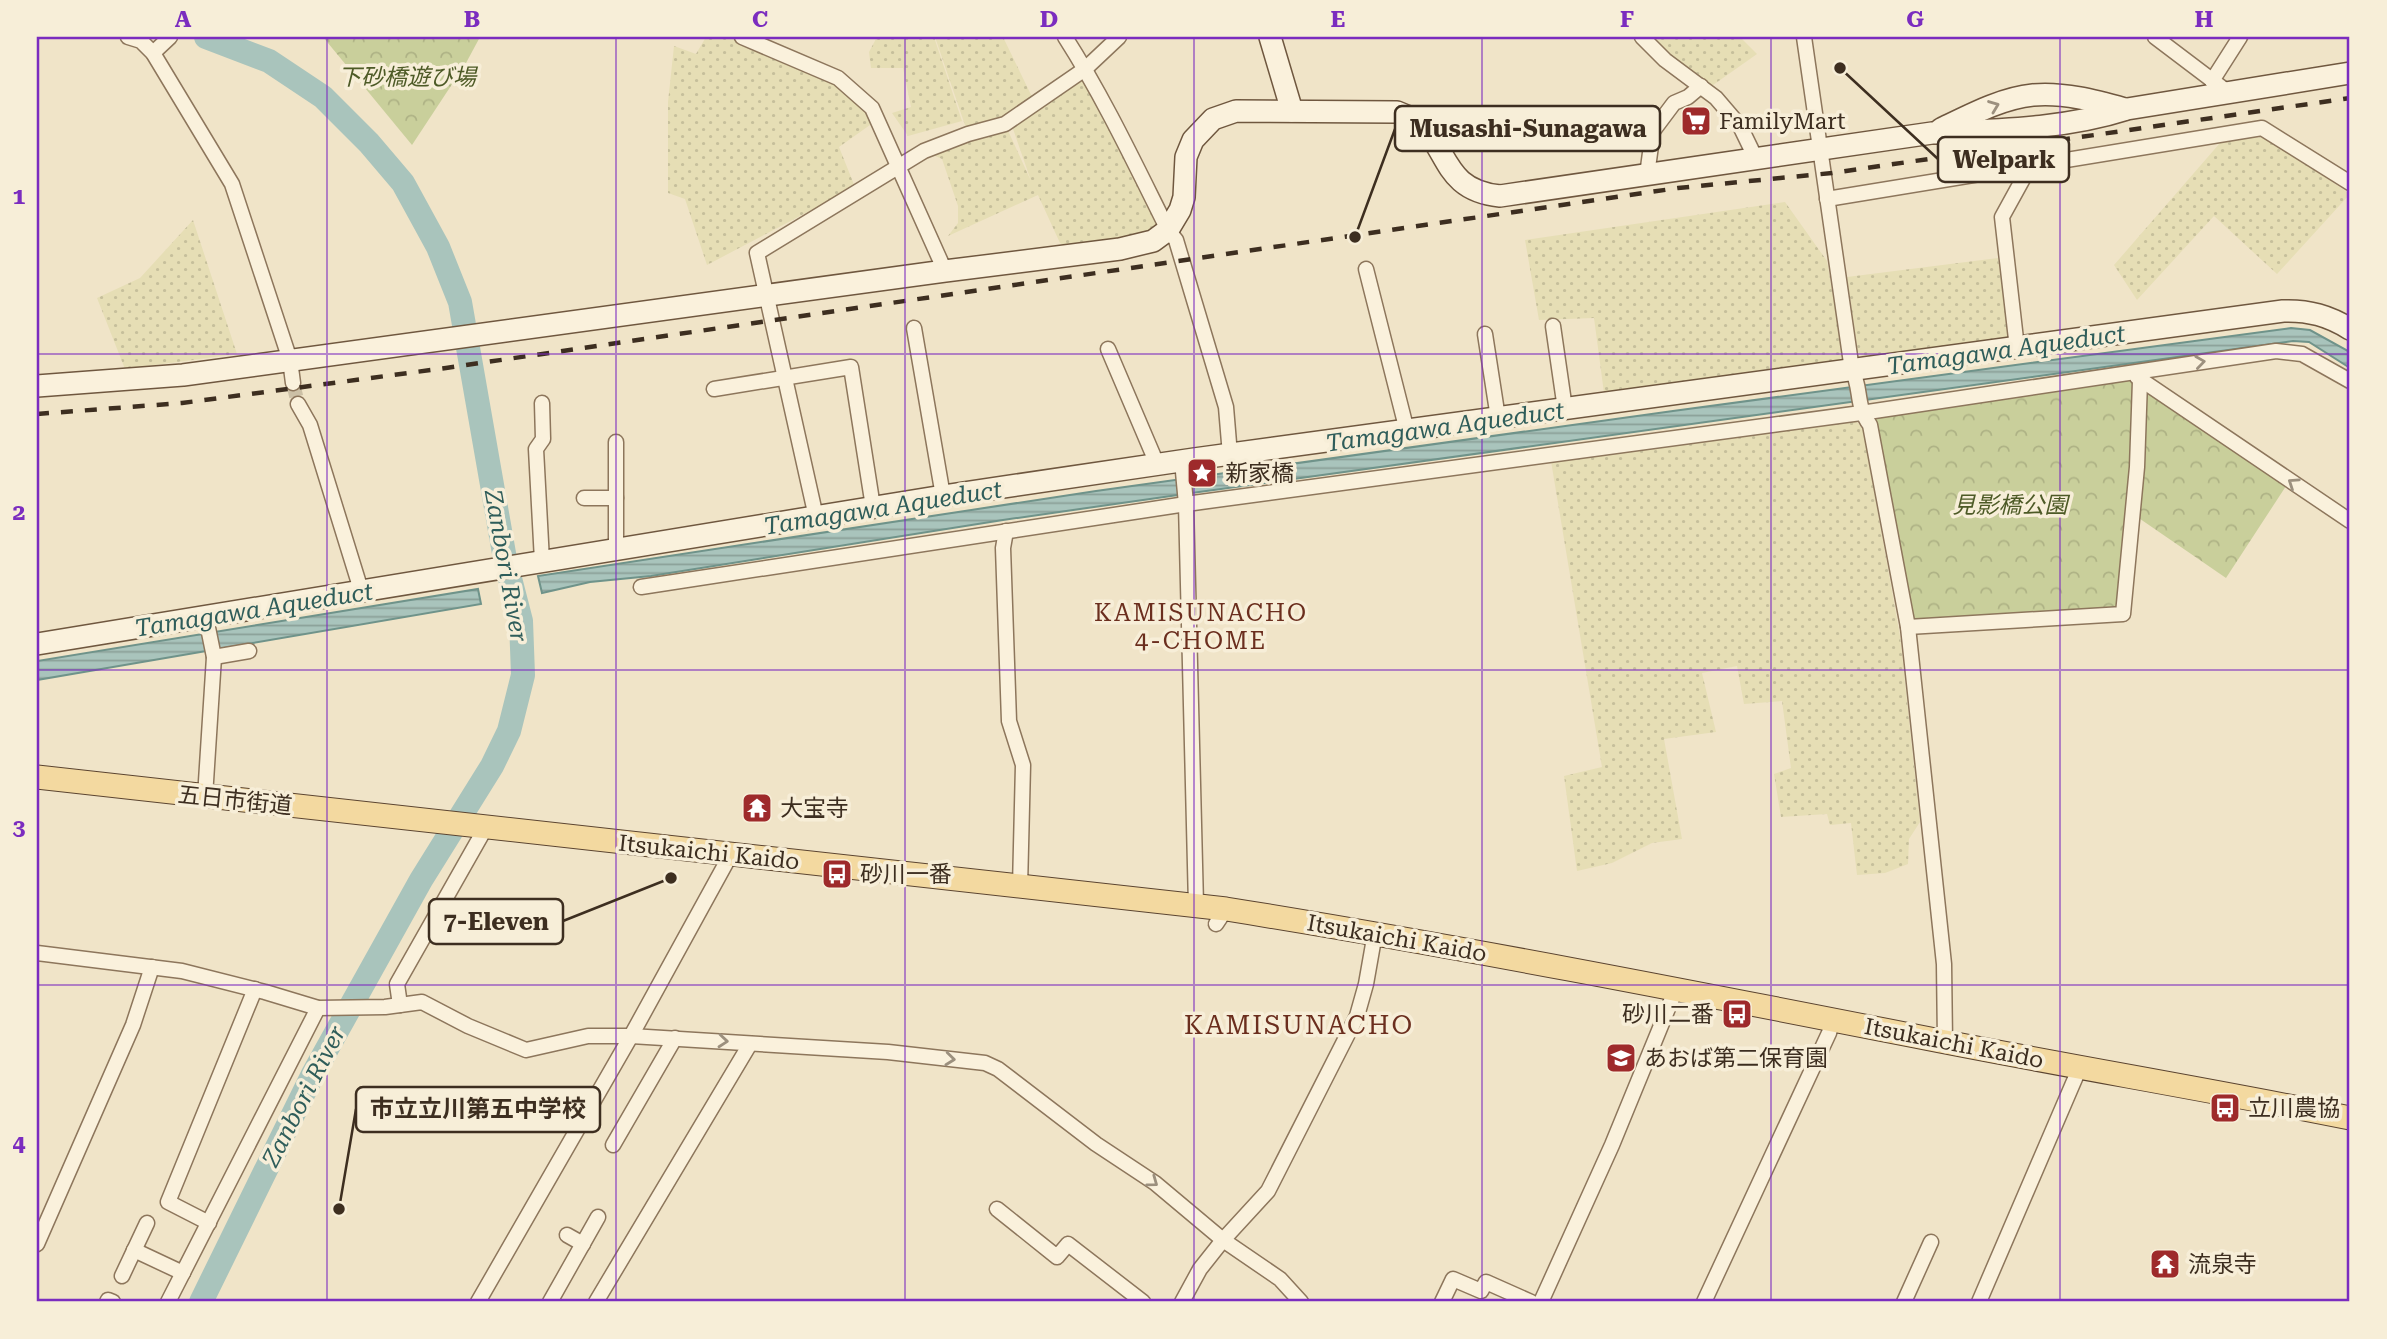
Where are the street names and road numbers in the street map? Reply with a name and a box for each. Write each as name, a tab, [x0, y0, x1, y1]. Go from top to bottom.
street label: 五日市街道	[176, 781, 294, 820]
street label: Itsukaichi Kaido	[617, 830, 801, 875]
street label: Itsukaichi Kaido	[1305, 909, 1489, 968]
street label: Itsukaichi Kaido	[1862, 1013, 2046, 1074]

